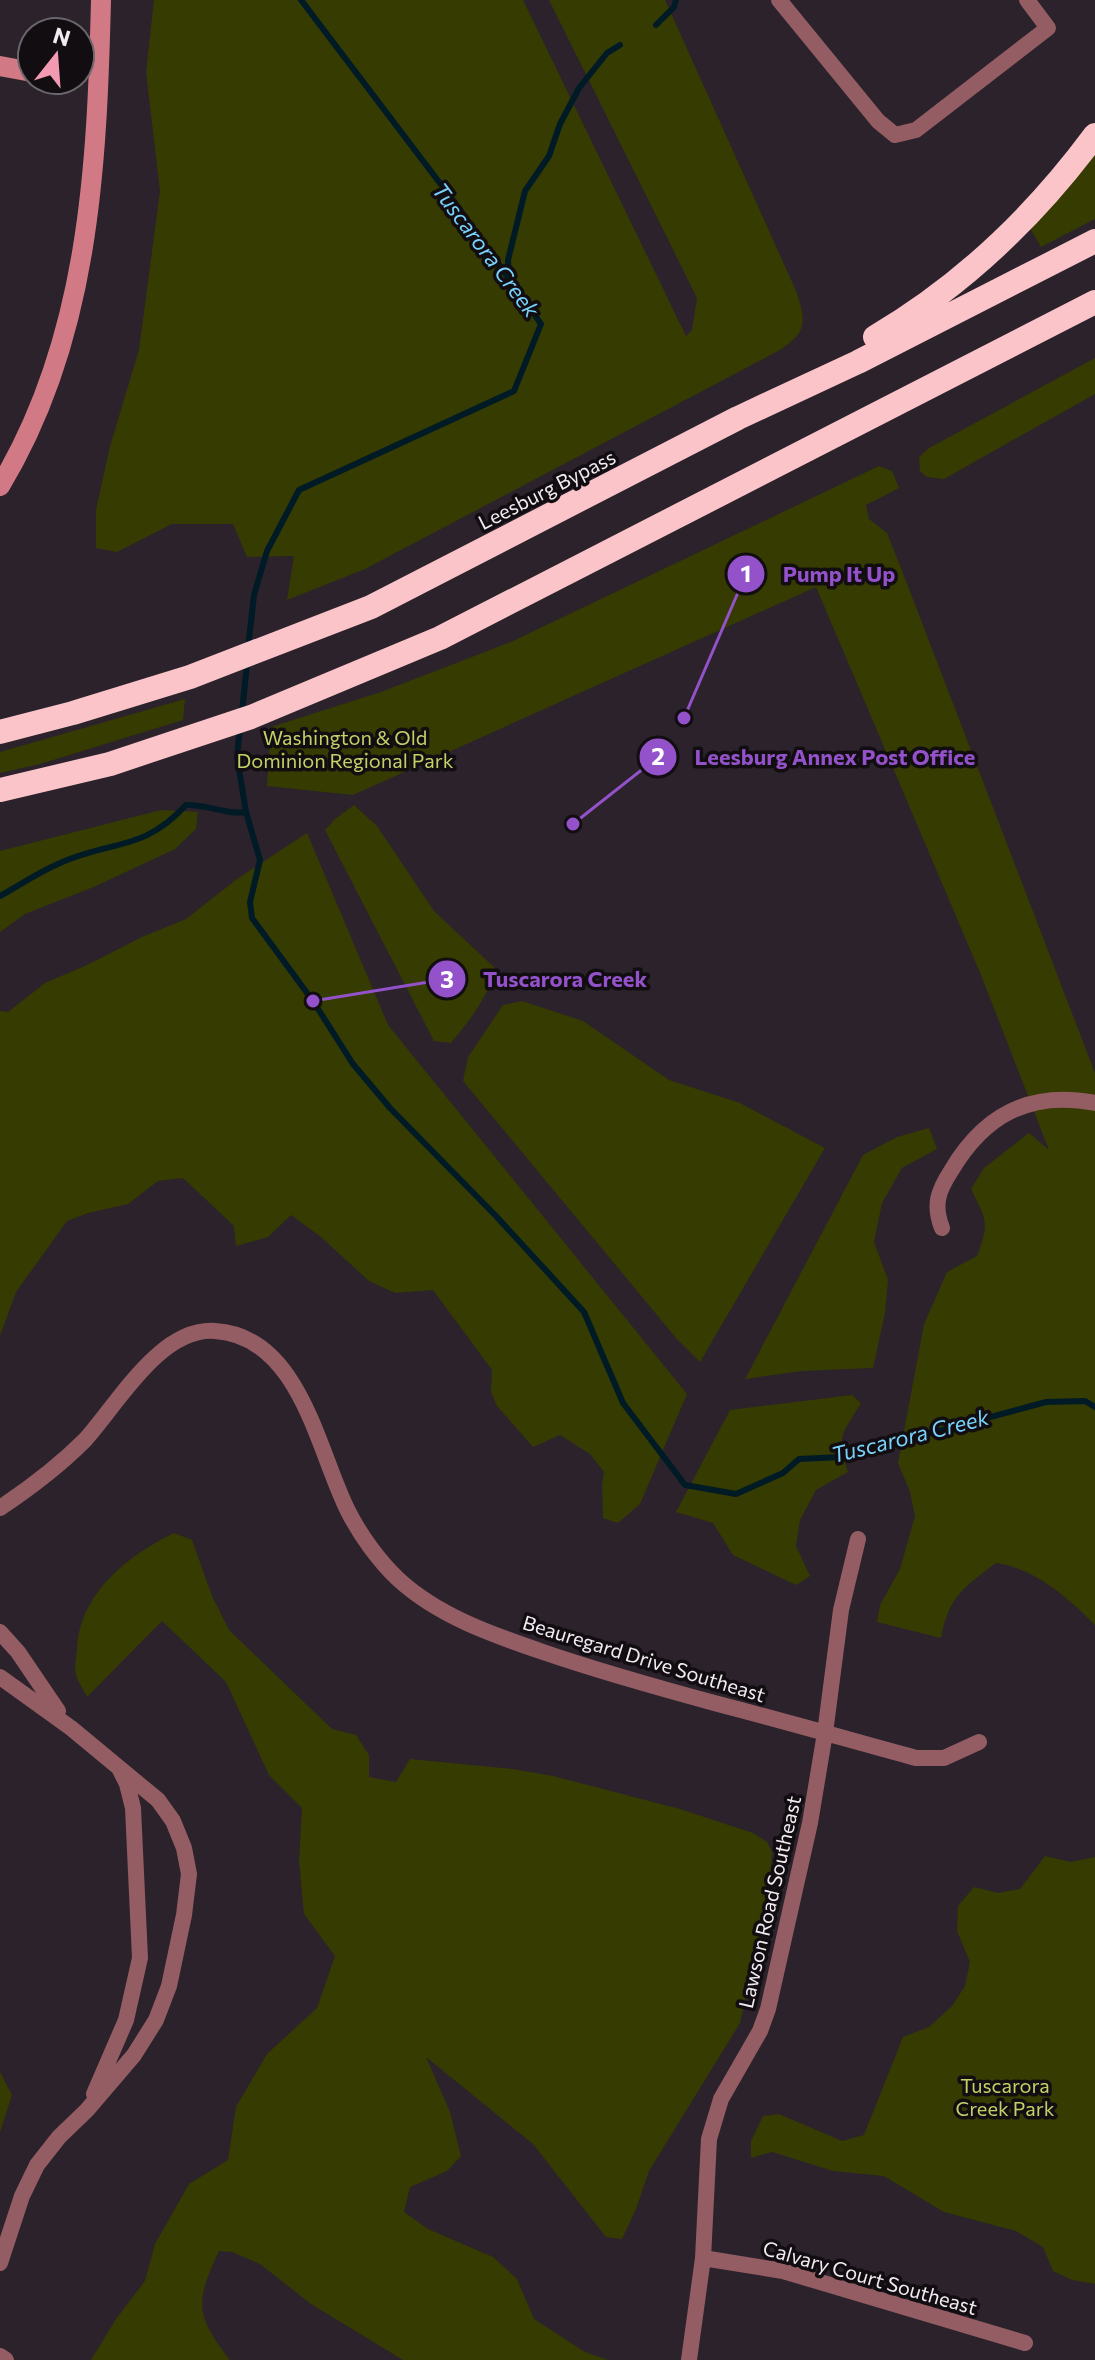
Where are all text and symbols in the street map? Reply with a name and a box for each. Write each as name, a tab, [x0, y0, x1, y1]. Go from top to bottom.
north arrow	[16, 16, 96, 96]
text: N	[50, 21, 74, 52]
water label: Tuscarora Creek	[427, 177, 546, 323]
street label: Leesburg Bypass	[474, 444, 619, 534]
callout: Pump It Up	[726, 551, 911, 597]
text: 1	[741, 558, 751, 587]
text: Pump It Up	[783, 560, 895, 587]
park label: Washington & Old Dominion Regional Park	[236, 725, 454, 772]
callout: Leesburg Annex Post Office	[638, 734, 991, 780]
text: 2	[651, 741, 665, 770]
text: Leesburg Annex Post Office	[695, 743, 975, 770]
callout: Tuscarora Creek	[427, 956, 663, 1002]
text: 3	[440, 964, 454, 993]
text: Tuscarora Creek	[483, 965, 647, 992]
water label: Tuscarora Creek	[828, 1403, 992, 1468]
street label: Beauregard Drive Southeast	[520, 1610, 768, 1706]
street label: Lawson Road Southeast	[733, 1793, 805, 2010]
park label: Tuscarora Creek Park	[956, 2073, 1055, 2120]
street label: Calvary Court Southeast	[760, 2235, 980, 2319]

